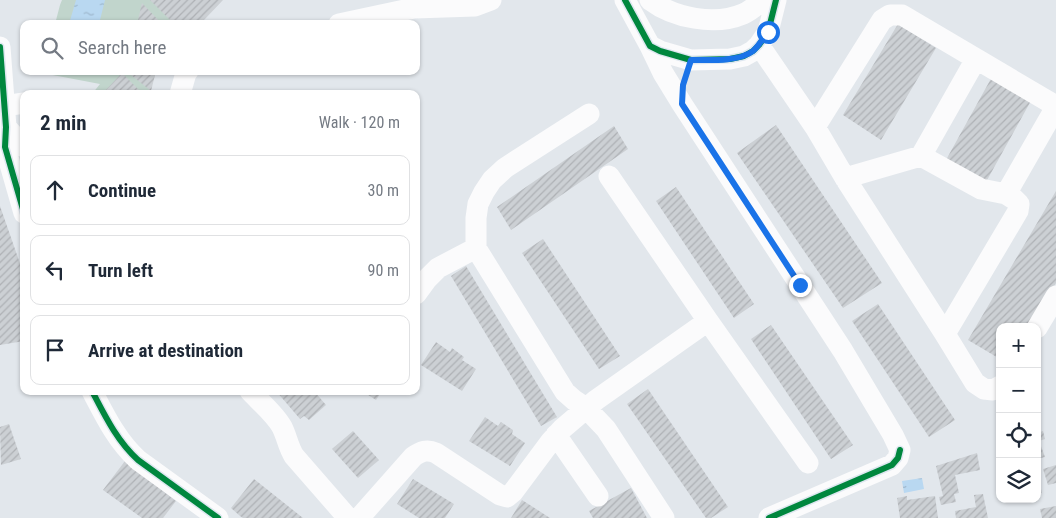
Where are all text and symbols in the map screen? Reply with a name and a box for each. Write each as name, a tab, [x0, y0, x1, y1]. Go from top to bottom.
search box	[20, 20, 420, 75]
route start	[757, 21, 780, 44]
icon: search	[38, 34, 66, 62]
text: Search here	[78, 36, 166, 59]
text: 2 min	[40, 111, 87, 135]
text: Walk · 120 m	[319, 113, 400, 132]
icon: ahead	[41, 176, 69, 204]
text: Continue	[88, 179, 156, 202]
text: 30 m	[367, 181, 399, 200]
icon: left	[41, 256, 69, 284]
text: Turn left	[88, 259, 153, 282]
text: 90 m	[367, 261, 399, 280]
route end	[789, 274, 812, 297]
map controls	[996, 323, 1041, 503]
button: +	[996, 323, 1041, 368]
icon: arrive	[41, 336, 69, 364]
text: Arrive at destination	[88, 339, 243, 362]
button: −	[996, 368, 1041, 413]
button: locate	[996, 413, 1041, 458]
button: layers	[996, 458, 1041, 503]

